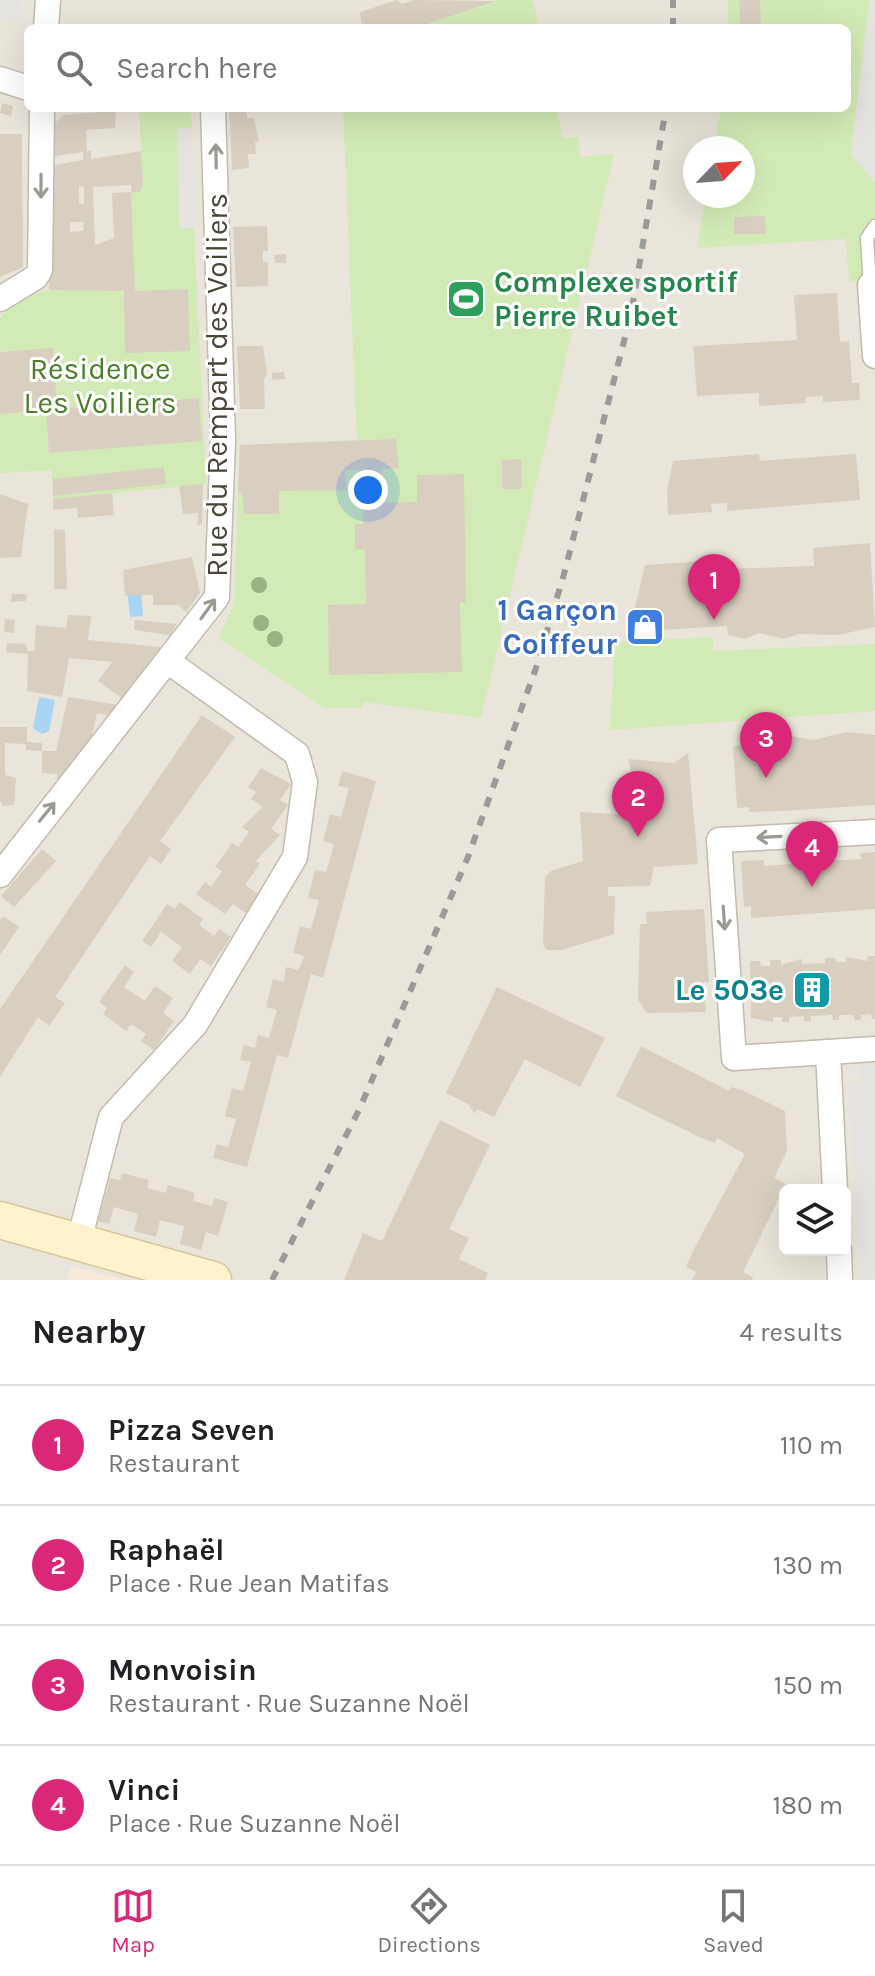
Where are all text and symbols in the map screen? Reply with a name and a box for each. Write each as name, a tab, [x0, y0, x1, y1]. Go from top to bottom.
search box	[24, 24, 851, 112]
icon: search	[52, 46, 96, 90]
text: Search here	[116, 50, 277, 86]
north arrow	[683, 136, 755, 208]
one-way arrow	[209, 143, 224, 170]
one-way arrow	[33, 172, 49, 199]
street label: Rue du Rempart des Voiliers	[199, 193, 235, 577]
place label: Complexe sportif Pierre Ruibet	[494, 264, 738, 334]
sports icon: Complexe sportif Pierre Ruibet	[445, 278, 487, 320]
park label: Résidence Les Voiliers	[24, 351, 176, 421]
your location	[348, 470, 388, 510]
pin: 1	[688, 554, 740, 620]
place label: 1 Garçon Coiffeur	[498, 592, 617, 662]
one-way arrow	[200, 599, 217, 620]
shop icon: 1 Garçon Coiffeur	[624, 606, 666, 648]
pin: 3	[740, 712, 792, 778]
pin: 2	[612, 771, 664, 837]
one-way arrow	[38, 802, 55, 823]
pin: 4	[786, 821, 838, 887]
one-way arrow	[756, 830, 783, 845]
one-way arrow	[717, 904, 732, 931]
building icon: Le 503e	[791, 969, 833, 1011]
place label: Le 503e	[675, 972, 784, 1008]
map controls	[779, 1184, 851, 1256]
button: layers	[779, 1184, 851, 1256]
text: Nearby	[32, 1312, 146, 1352]
text: 4 results	[739, 1317, 843, 1348]
text: Pizza Seven	[108, 1412, 275, 1448]
text: 1	[53, 1430, 63, 1461]
text: 110 m	[780, 1430, 843, 1461]
text: Restaurant	[108, 1448, 240, 1479]
text: Raphaël	[108, 1532, 224, 1568]
text: 2	[50, 1550, 66, 1581]
text: 130 m	[773, 1550, 843, 1581]
text: Place · Rue Jean Matifas	[108, 1568, 390, 1599]
text: Monvoisin	[108, 1652, 257, 1688]
text: 3	[50, 1670, 66, 1701]
text: 150 m	[774, 1670, 843, 1701]
text: Restaurant · Rue Suzanne Noël	[108, 1688, 470, 1719]
text: Vinci	[108, 1772, 180, 1808]
text: 4	[50, 1790, 66, 1821]
text: 180 m	[773, 1790, 843, 1821]
text: Place · Rue Suzanne Noël	[108, 1808, 401, 1839]
tab: Map	[111, 1884, 155, 1958]
tab: Directions	[377, 1884, 481, 1958]
tab: Saved	[703, 1884, 764, 1958]

